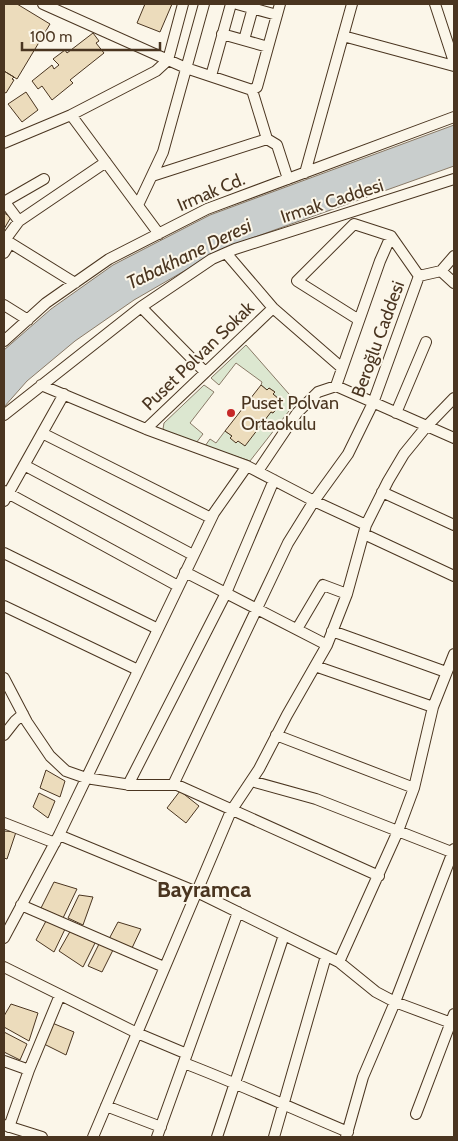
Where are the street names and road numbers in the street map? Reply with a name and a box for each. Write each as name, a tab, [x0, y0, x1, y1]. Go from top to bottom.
street label: Irmak Cd.	[174, 168, 248, 216]
street label: Irmak Caddesi	[278, 174, 386, 228]
street label: Beroğlu Caddesi	[347, 278, 409, 400]
street label: Puset Polvan Sokak	[137, 296, 259, 415]

